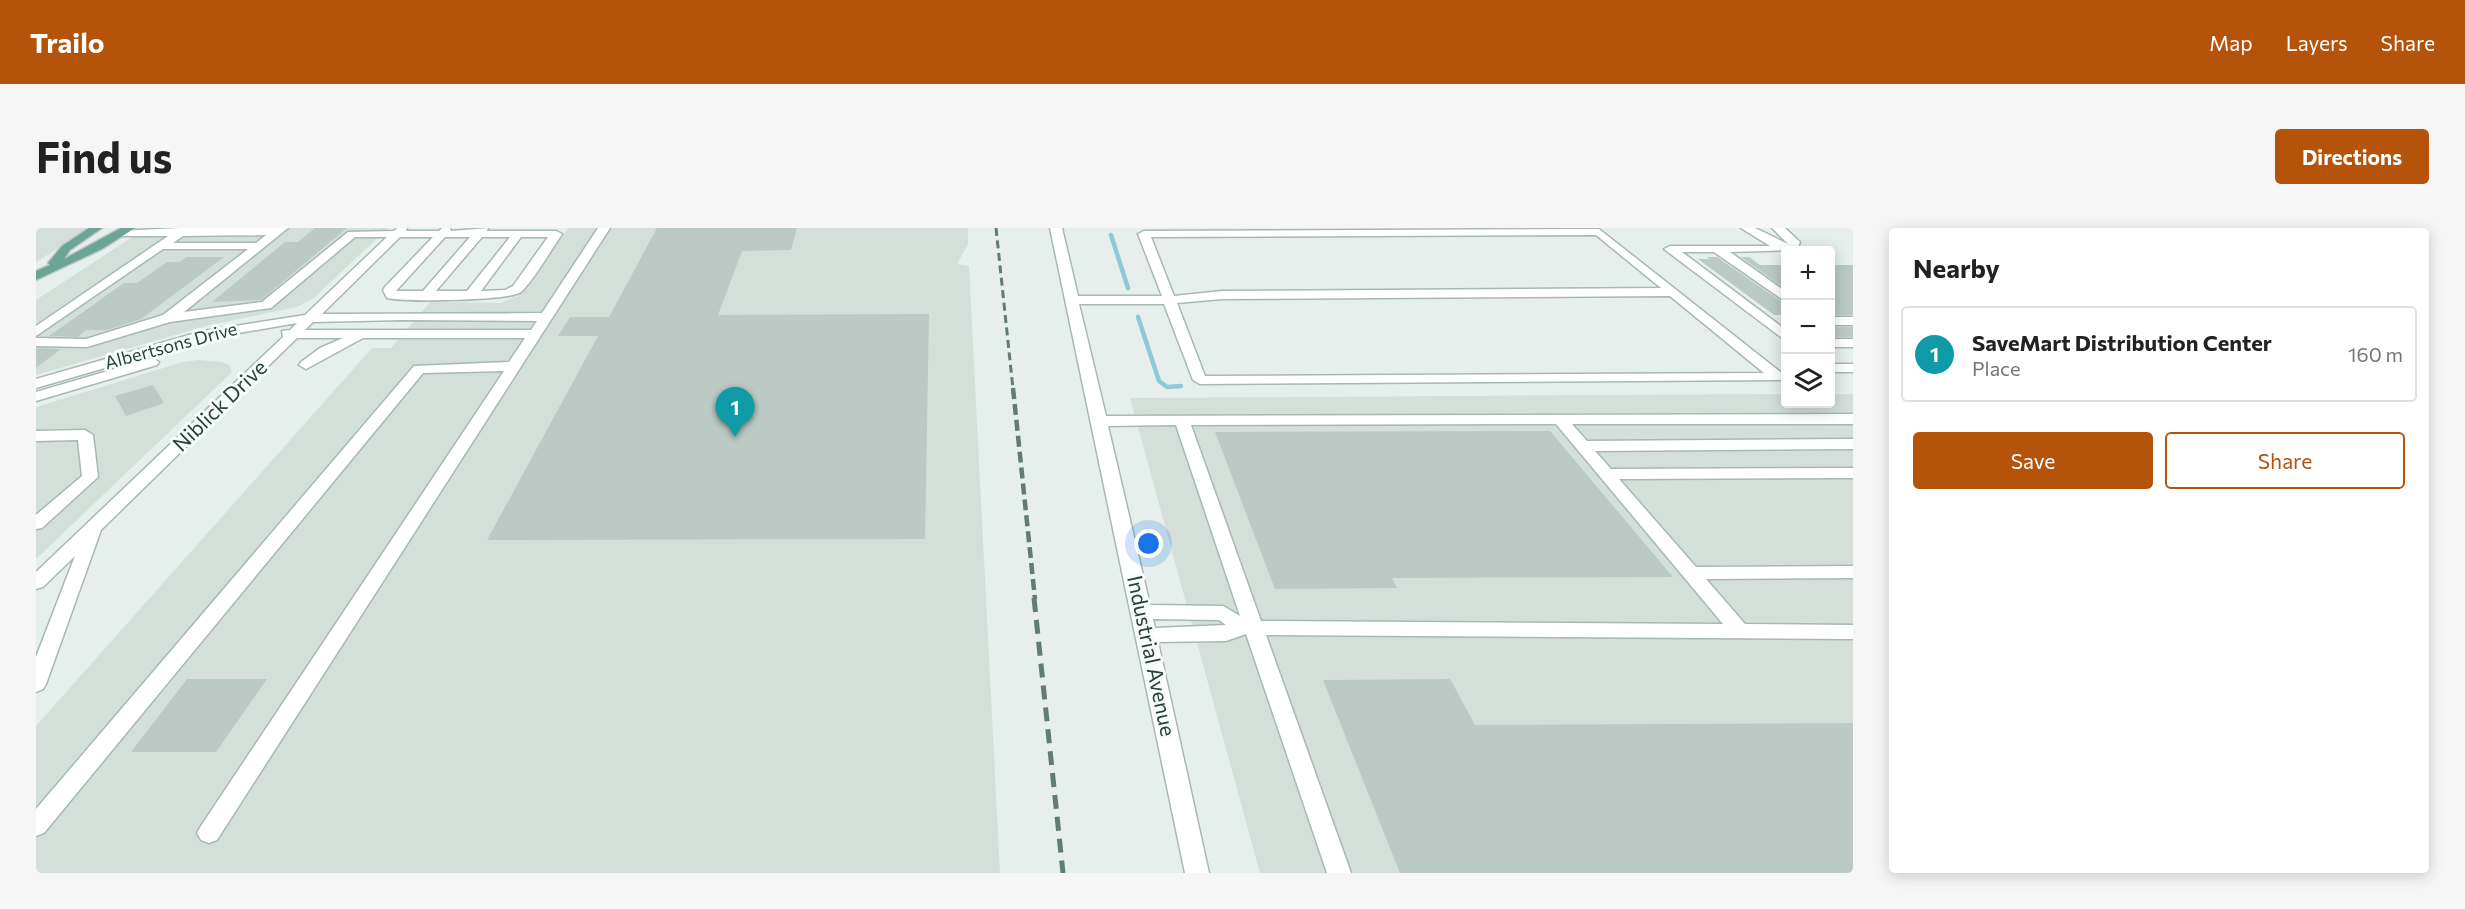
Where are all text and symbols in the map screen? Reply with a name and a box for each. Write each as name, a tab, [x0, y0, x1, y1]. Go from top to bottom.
text: Trailo	[30, 25, 105, 59]
text: Map	[2209, 30, 2253, 55]
text: Layers	[2286, 30, 2348, 55]
text: Share	[2381, 30, 2435, 55]
button: Directions	[2275, 129, 2429, 184]
text: Find us	[36, 130, 172, 182]
map controls	[1781, 246, 1835, 408]
button: +	[1781, 246, 1835, 300]
text: Nearby	[1913, 252, 2000, 283]
button: −	[1781, 300, 1835, 354]
street label: Albertsons Drive	[102, 317, 239, 373]
text: SaveMart Distribution Center	[1972, 329, 2272, 356]
text: 1	[1930, 342, 1939, 366]
text: 160 m	[2348, 342, 2403, 366]
street label: Niblick Drive	[167, 354, 271, 456]
button: layers	[1781, 354, 1835, 408]
text: Place	[1972, 356, 2021, 380]
pin: 1	[716, 388, 754, 437]
button: Save	[1913, 432, 2153, 489]
button: Share	[2165, 432, 2405, 489]
your location	[1134, 529, 1163, 558]
street label: Industrial Avenue	[1123, 573, 1182, 738]

